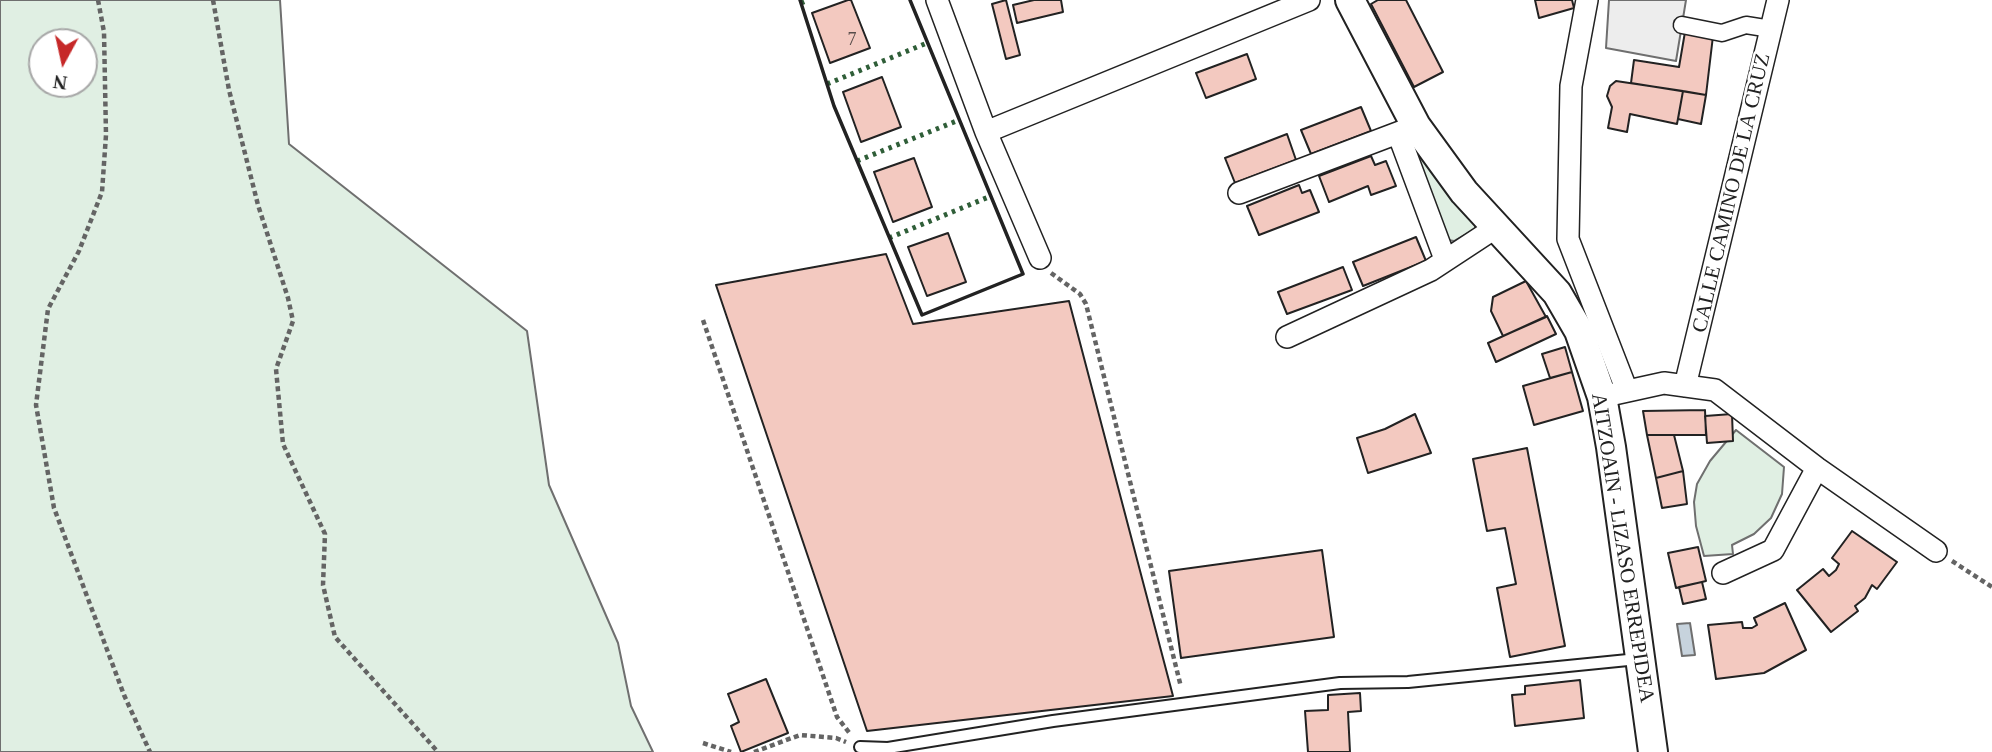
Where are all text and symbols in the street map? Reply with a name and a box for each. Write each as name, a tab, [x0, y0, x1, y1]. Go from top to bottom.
north arrow	[28, 28, 98, 98]
house number: 7	[848, 29, 856, 51]
street label: CALLE CAMINO DE LA CRUZ	[1688, 51, 1776, 335]
text: N	[52, 71, 69, 94]
street label: AITZOAIN - LIZASO ERREPIDEA	[1585, 391, 1659, 705]

